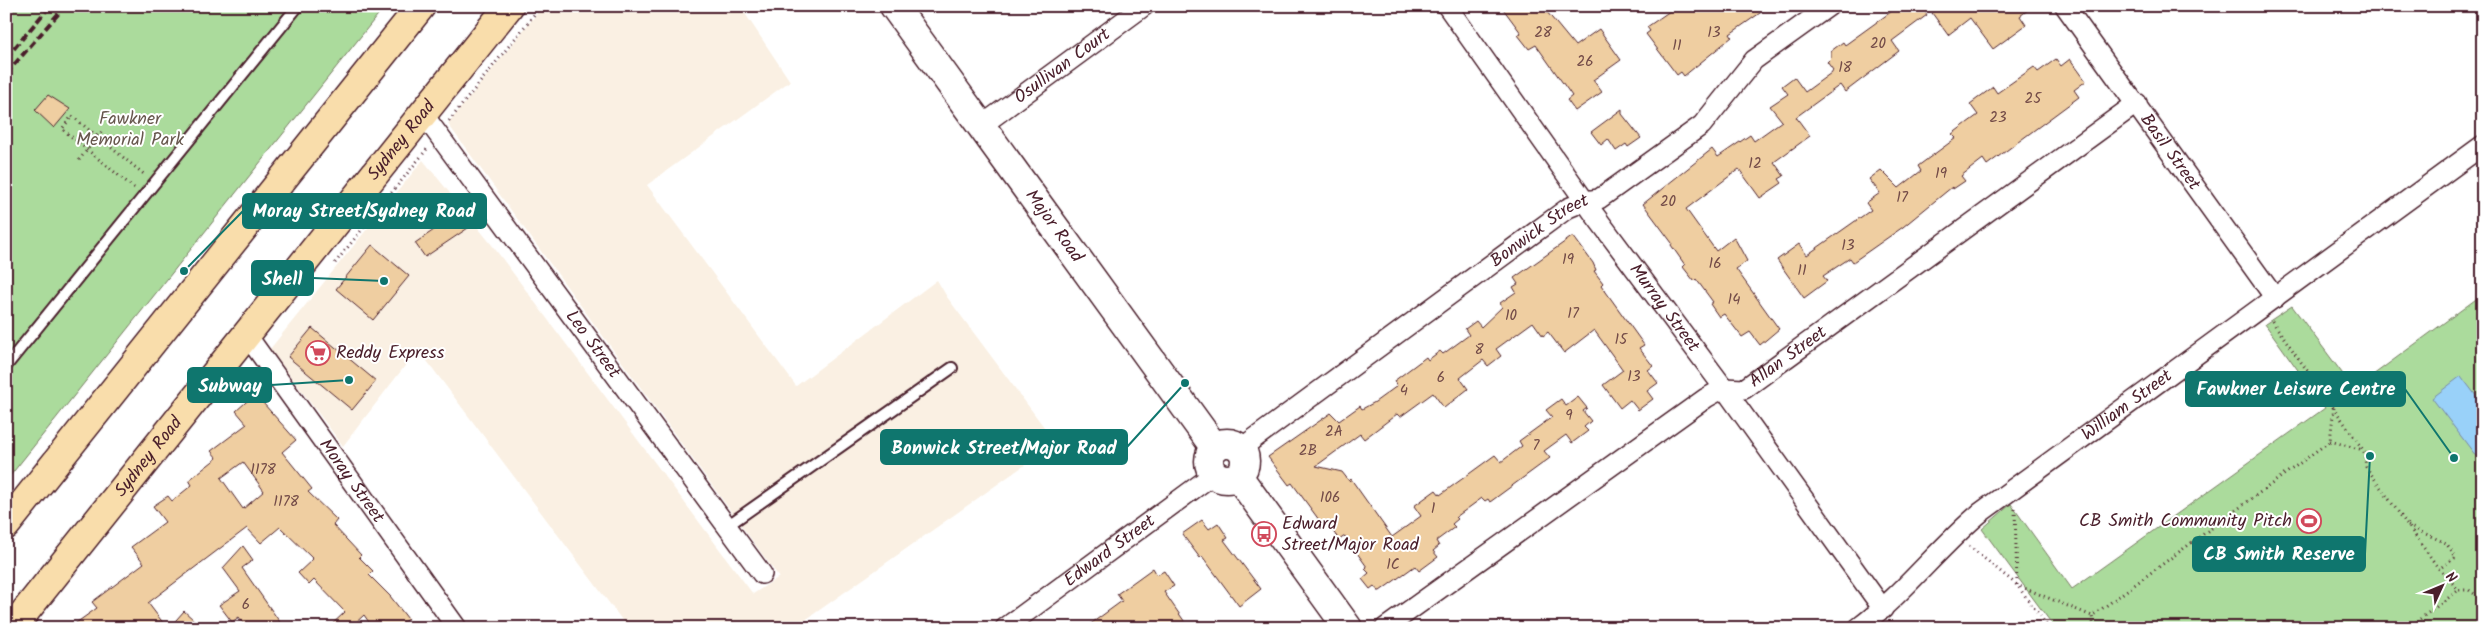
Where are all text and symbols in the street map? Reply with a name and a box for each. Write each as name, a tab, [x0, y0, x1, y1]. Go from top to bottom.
street label: Osullivan Court	[1008, 20, 1118, 112]
house number: 28	[1534, 21, 1553, 45]
house number: 13	[1707, 21, 1721, 45]
house number: 20	[1870, 32, 1887, 56]
house number: 11	[1672, 34, 1682, 58]
house number: 26	[1576, 50, 1594, 74]
house number: 18	[1838, 56, 1853, 80]
house number: 25	[2025, 87, 2042, 111]
street label: Sydney Road	[360, 93, 444, 187]
park label: Fawkner Memorial Park	[76, 105, 184, 155]
house number: 23	[1989, 106, 2007, 130]
street label: Basil Street	[2132, 107, 2209, 198]
house number: 12	[1748, 152, 1762, 176]
house number: 19	[1935, 162, 1948, 186]
street label: Major Road	[1017, 183, 1091, 270]
street label: Bonwick Street	[1484, 186, 1594, 275]
house number: 17	[1896, 186, 1909, 210]
house number: 20	[1660, 190, 1677, 214]
callout: Moray Street/Sydney Road	[243, 194, 486, 228]
text: Moray Street/Sydney Road	[253, 197, 476, 227]
house number: 13	[1841, 234, 1855, 258]
house number: 19	[1562, 248, 1575, 272]
house number: 16	[1708, 252, 1722, 276]
street label: Murray Street	[1621, 257, 1708, 359]
house number: 11	[1797, 259, 1807, 283]
callout: Shell	[252, 261, 313, 295]
text: Shell	[262, 265, 303, 295]
house number: 14	[1728, 288, 1740, 312]
house number: 17	[1567, 302, 1580, 326]
street label: Leo Street	[558, 304, 628, 385]
house number: 10	[1505, 304, 1518, 328]
street label: Allan Street	[1743, 318, 1834, 395]
house number: 15	[1615, 328, 1628, 352]
house number: 8	[1474, 338, 1484, 362]
place label: Reddy Express	[336, 339, 445, 368]
supermarket icon: Reddy Express	[305, 340, 331, 366]
street label: William Street	[2075, 361, 2180, 449]
house number: 13	[1627, 365, 1641, 389]
house number: 6	[1437, 366, 1445, 390]
callout: Subway	[188, 368, 271, 402]
text: Subway	[198, 372, 262, 402]
callout: Fawkner Leisure Centre	[2186, 372, 2405, 406]
text: Fawkner Leisure Centre	[2196, 375, 2396, 405]
house number: 4	[1400, 379, 1408, 403]
house number: 9	[1565, 404, 1573, 428]
street label: Sydney Road	[107, 409, 191, 504]
house number: 2A	[1325, 420, 1343, 444]
callout: Bonwick Street/Major Road	[881, 430, 1127, 464]
street label: Moray Street	[311, 433, 393, 530]
text: Bonwick Street/Major Road	[891, 434, 1118, 464]
house number: 7	[1533, 434, 1541, 458]
house number: 2B	[1299, 439, 1317, 463]
house number: 1178	[250, 458, 277, 482]
house number: 106	[1320, 486, 1340, 510]
house number: 1178	[273, 490, 300, 514]
house number: 1	[1431, 497, 1436, 521]
street label: Edward Street	[1058, 507, 1163, 595]
place label: CB Smith Community Pitch	[2079, 507, 2292, 536]
sports icon: CB Smith Community Pitch	[2296, 508, 2322, 534]
place label: Edward Street/Major Road	[1282, 510, 1420, 560]
bus stop icon: Edward Street/Major Road	[1251, 521, 1277, 547]
callout: CB Smith Reserve	[2193, 537, 2365, 571]
text: CB Smith Reserve	[2203, 540, 2355, 570]
house number: 1C	[1386, 553, 1400, 577]
north arrow	[2416, 562, 2466, 612]
text: N	[2440, 567, 2462, 589]
house number: 6	[242, 593, 250, 617]

